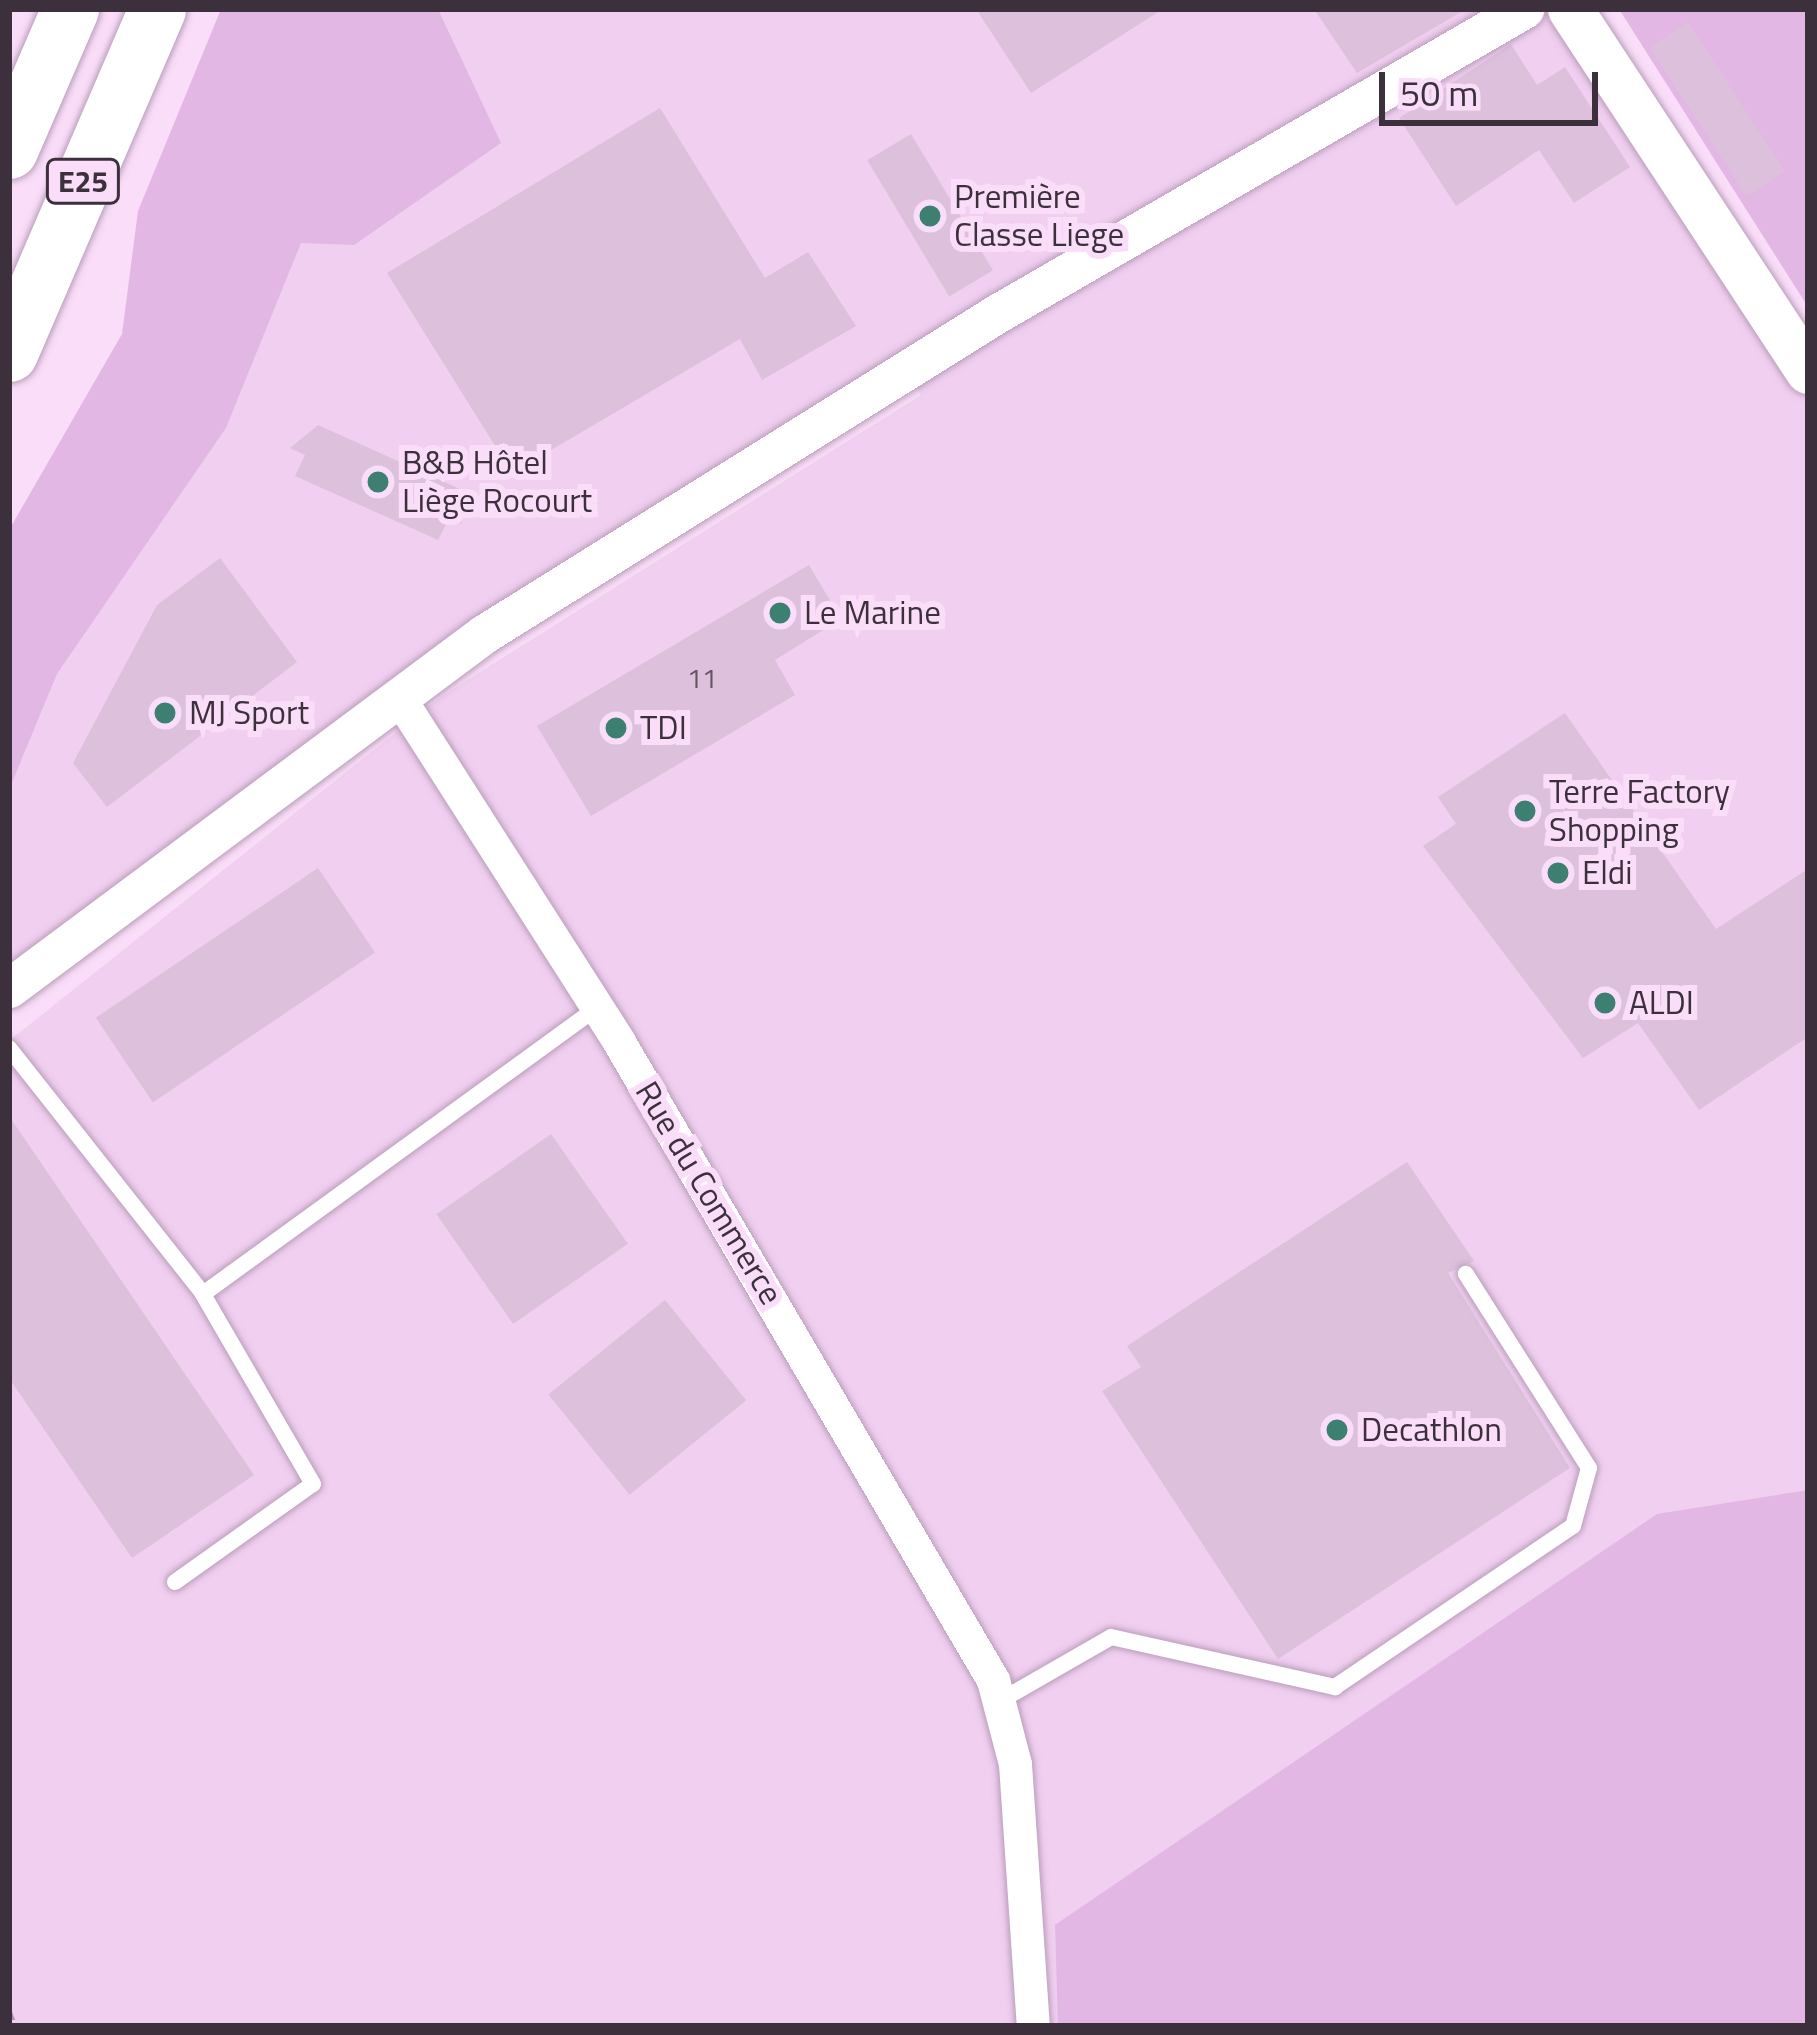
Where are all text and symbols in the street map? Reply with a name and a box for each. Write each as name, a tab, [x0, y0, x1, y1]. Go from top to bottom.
scale bar	[1385, 48, 1604, 122]
text: 50 m	[1400, 65, 1478, 120]
road number: E25	[44, 157, 122, 205]
place label: Première Classe Liege	[954, 177, 1124, 255]
marker: Première Classe Liege	[917, 203, 943, 229]
place label: B&B Hôtel Liège Rocourt	[402, 443, 592, 521]
marker: B&B Hôtel Liège Rocourt	[365, 469, 391, 495]
place label: Le Marine	[804, 593, 941, 633]
marker: Le Marine	[767, 600, 793, 626]
house number: 11	[687, 662, 717, 694]
place label: MJ Sport	[189, 693, 309, 733]
marker: MJ Sport	[152, 700, 178, 726]
place label: TDI	[640, 708, 687, 748]
marker: TDI	[603, 715, 629, 741]
place label: Terre Factory Shopping	[1549, 772, 1730, 850]
marker: Terre Factory Shopping	[1512, 798, 1538, 824]
place label: Eldi	[1582, 853, 1633, 893]
marker: Eldi	[1545, 860, 1571, 886]
place label: ALDI	[1629, 983, 1694, 1023]
marker: ALDI	[1592, 990, 1618, 1016]
street label: Rue du Commerce	[627, 1074, 791, 1312]
place label: Decathlon	[1361, 1410, 1502, 1450]
marker: Decathlon	[1324, 1417, 1350, 1443]

